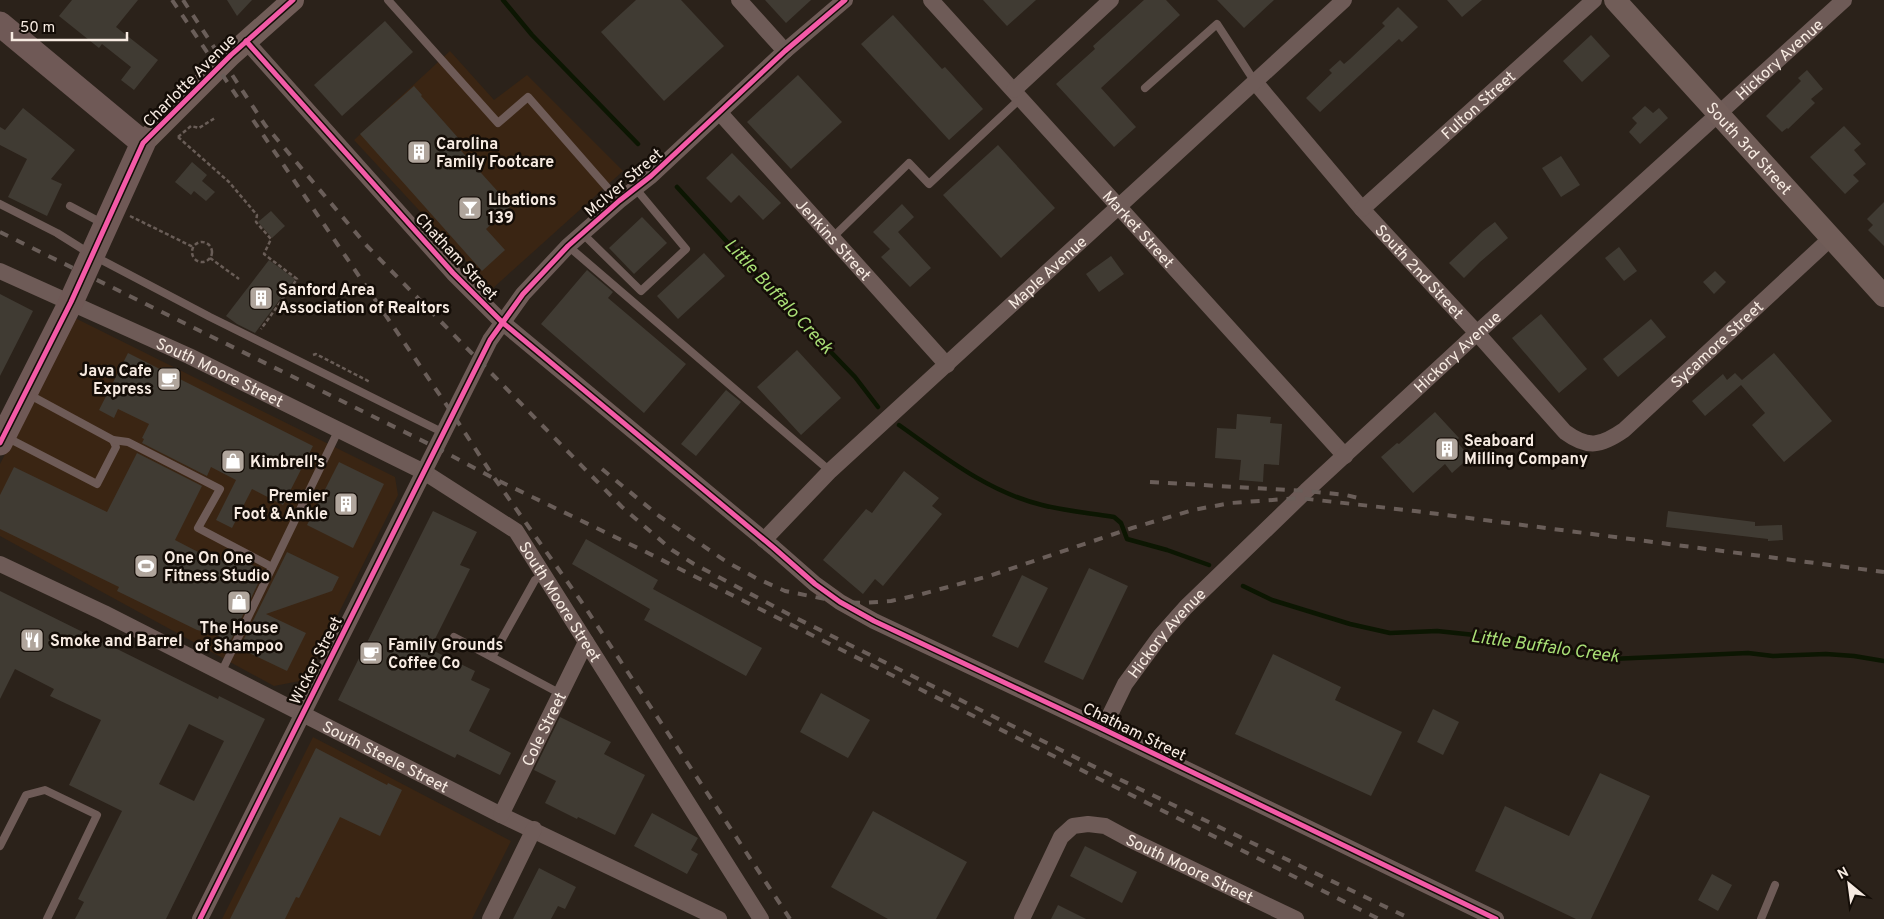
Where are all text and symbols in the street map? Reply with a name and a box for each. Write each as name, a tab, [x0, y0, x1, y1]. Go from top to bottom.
scale bar	[12, 10, 128, 42]
street label: Hickory Avenue	[1732, 15, 1828, 105]
text: 50 m	[20, 19, 55, 38]
street label: Charlotte Avenue	[139, 30, 241, 132]
street label: Fulton Street	[1438, 67, 1521, 145]
street label: South 3rd Street	[1701, 99, 1795, 200]
place label: Carolina Family Footcare	[436, 135, 554, 173]
building icon: Carolina Family Footcare	[406, 139, 432, 165]
street label: McIver Street	[581, 145, 668, 222]
street label: Market Street	[1097, 187, 1177, 273]
place label: Libations 139	[488, 191, 556, 229]
bar icon: Libations 139	[457, 195, 483, 221]
street label: Jenkins Street	[790, 195, 874, 286]
street label: Chatham Street	[410, 209, 501, 305]
street label: South 2nd Street	[1370, 221, 1467, 324]
street label: Maple Avenue	[1005, 233, 1092, 314]
water label: Little Buffalo Creek	[718, 234, 838, 360]
place label: Sanford Area Association of Realtors	[278, 281, 450, 319]
building icon: Sanford Area Association of Realtors	[248, 285, 274, 311]
street label: Sycamore Street	[1668, 298, 1768, 393]
street label: Hickory Avenue	[1411, 308, 1506, 398]
street label: South Moore Street	[152, 334, 286, 413]
place label: Java Cafe Express	[79, 362, 152, 400]
cafe icon: Java Cafe Express	[156, 366, 182, 392]
place label: Seaboard Milling Company	[1464, 432, 1588, 470]
building icon: Seaboard Milling Company	[1434, 436, 1460, 462]
shop icon: Kimbrell's	[220, 448, 246, 474]
place label: Kimbrell's	[250, 453, 325, 473]
place label: Premier Foot & Ankle	[233, 487, 328, 525]
building icon: Premier Foot & Ankle	[333, 491, 359, 517]
street label: South Moore Street	[513, 538, 604, 667]
place label: One On One Fitness Studio	[164, 549, 270, 587]
sports icon: One On One Fitness Studio	[133, 553, 159, 579]
street label: Hickory Avenue	[1125, 585, 1211, 683]
shop icon: The House of Shampoo	[226, 589, 252, 615]
street label: Wicker Street	[286, 613, 348, 708]
place label: The House of Shampoo	[195, 619, 283, 657]
water label: Little Buffalo Creek	[1469, 626, 1621, 669]
restaurant icon: Smoke and Barrel	[19, 627, 45, 653]
place label: Smoke and Barrel	[50, 632, 183, 652]
place label: Family Grounds Coffee Co	[388, 636, 504, 674]
cafe icon: Family Grounds Coffee Co	[358, 640, 384, 666]
street label: Cole Street	[519, 689, 572, 770]
street label: Chatham Street	[1079, 699, 1189, 766]
street label: South Steele Street	[318, 718, 451, 799]
street label: South Moore Street	[1122, 831, 1256, 909]
north arrow	[1824, 859, 1874, 909]
text: N	[1835, 864, 1852, 884]

